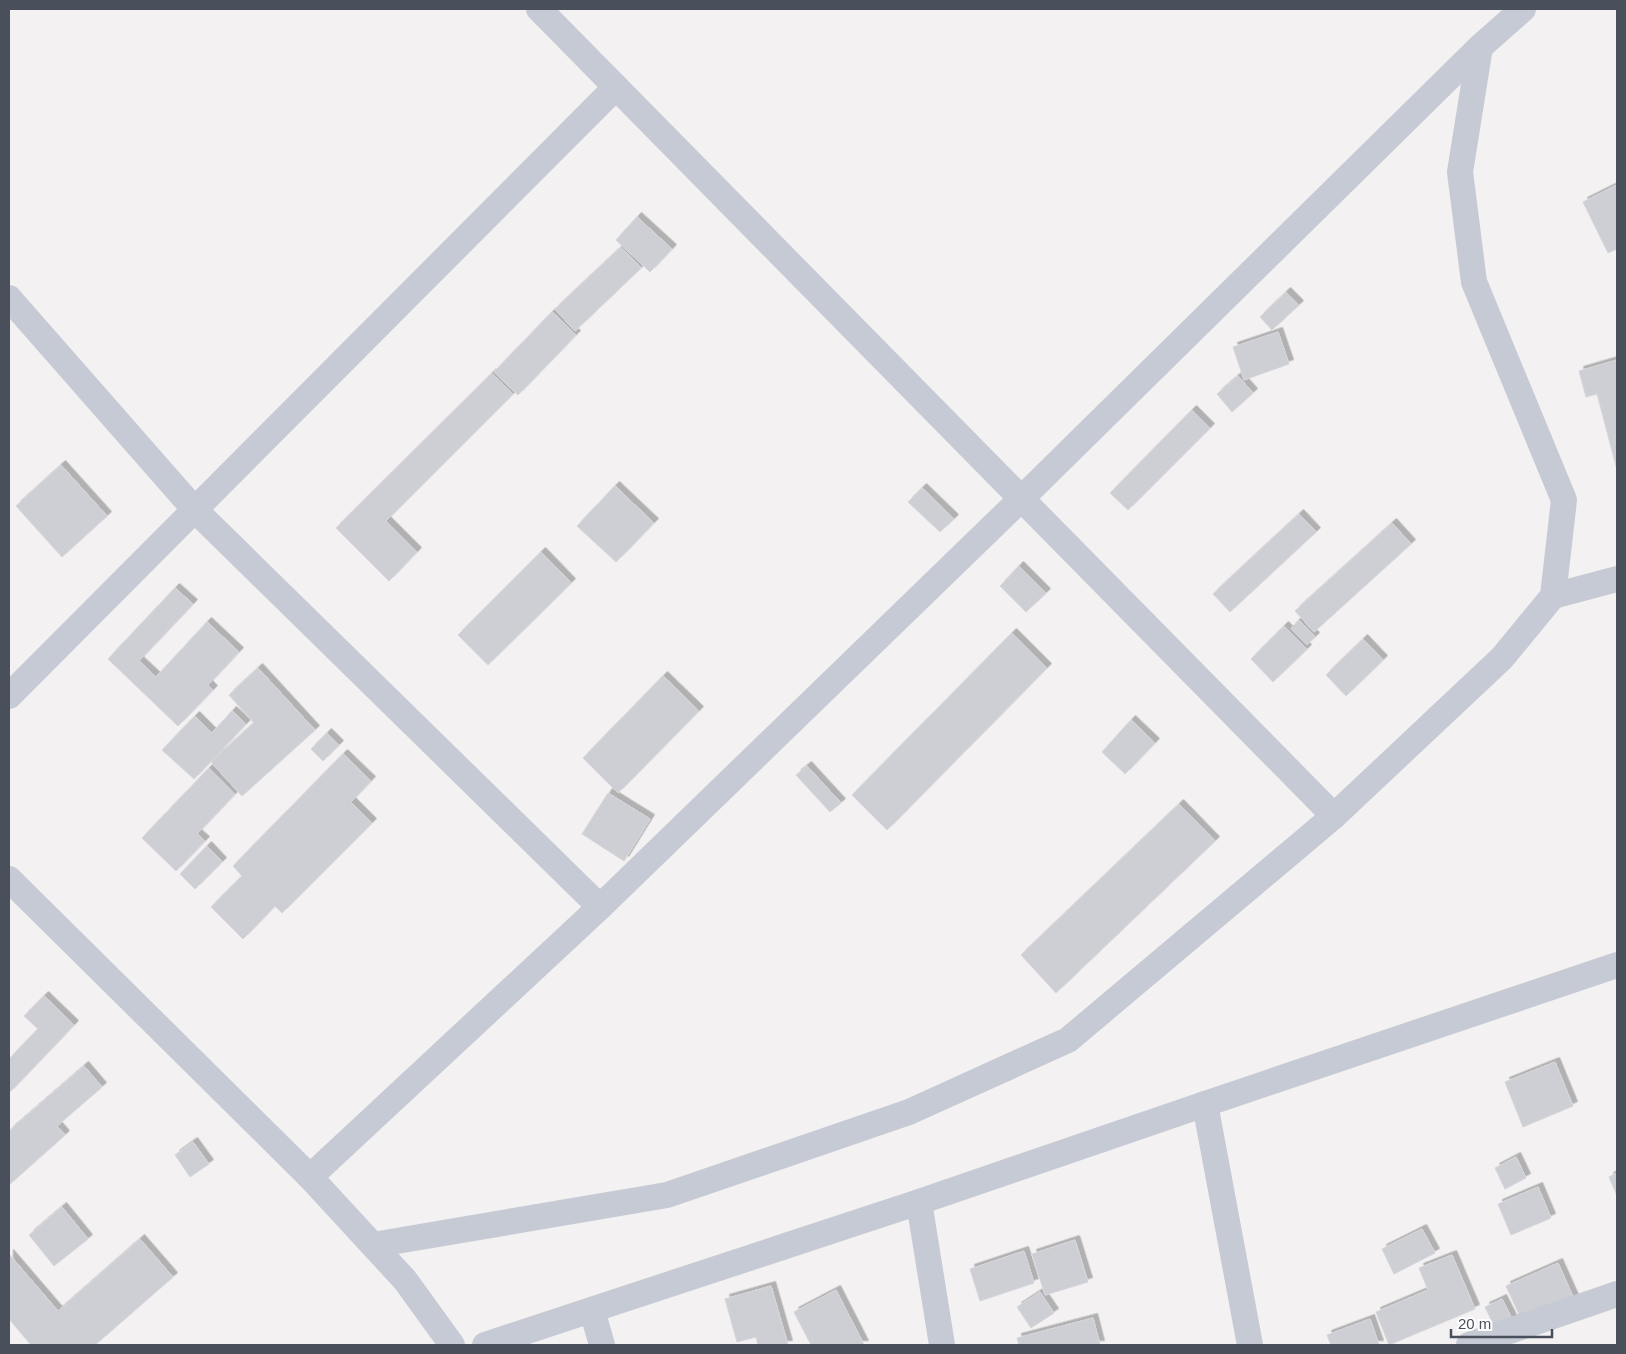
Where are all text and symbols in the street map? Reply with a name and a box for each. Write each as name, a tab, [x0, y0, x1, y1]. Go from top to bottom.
scale bar	[1451, 1306, 1552, 1338]
text: 20 m	[1458, 1315, 1491, 1332]

